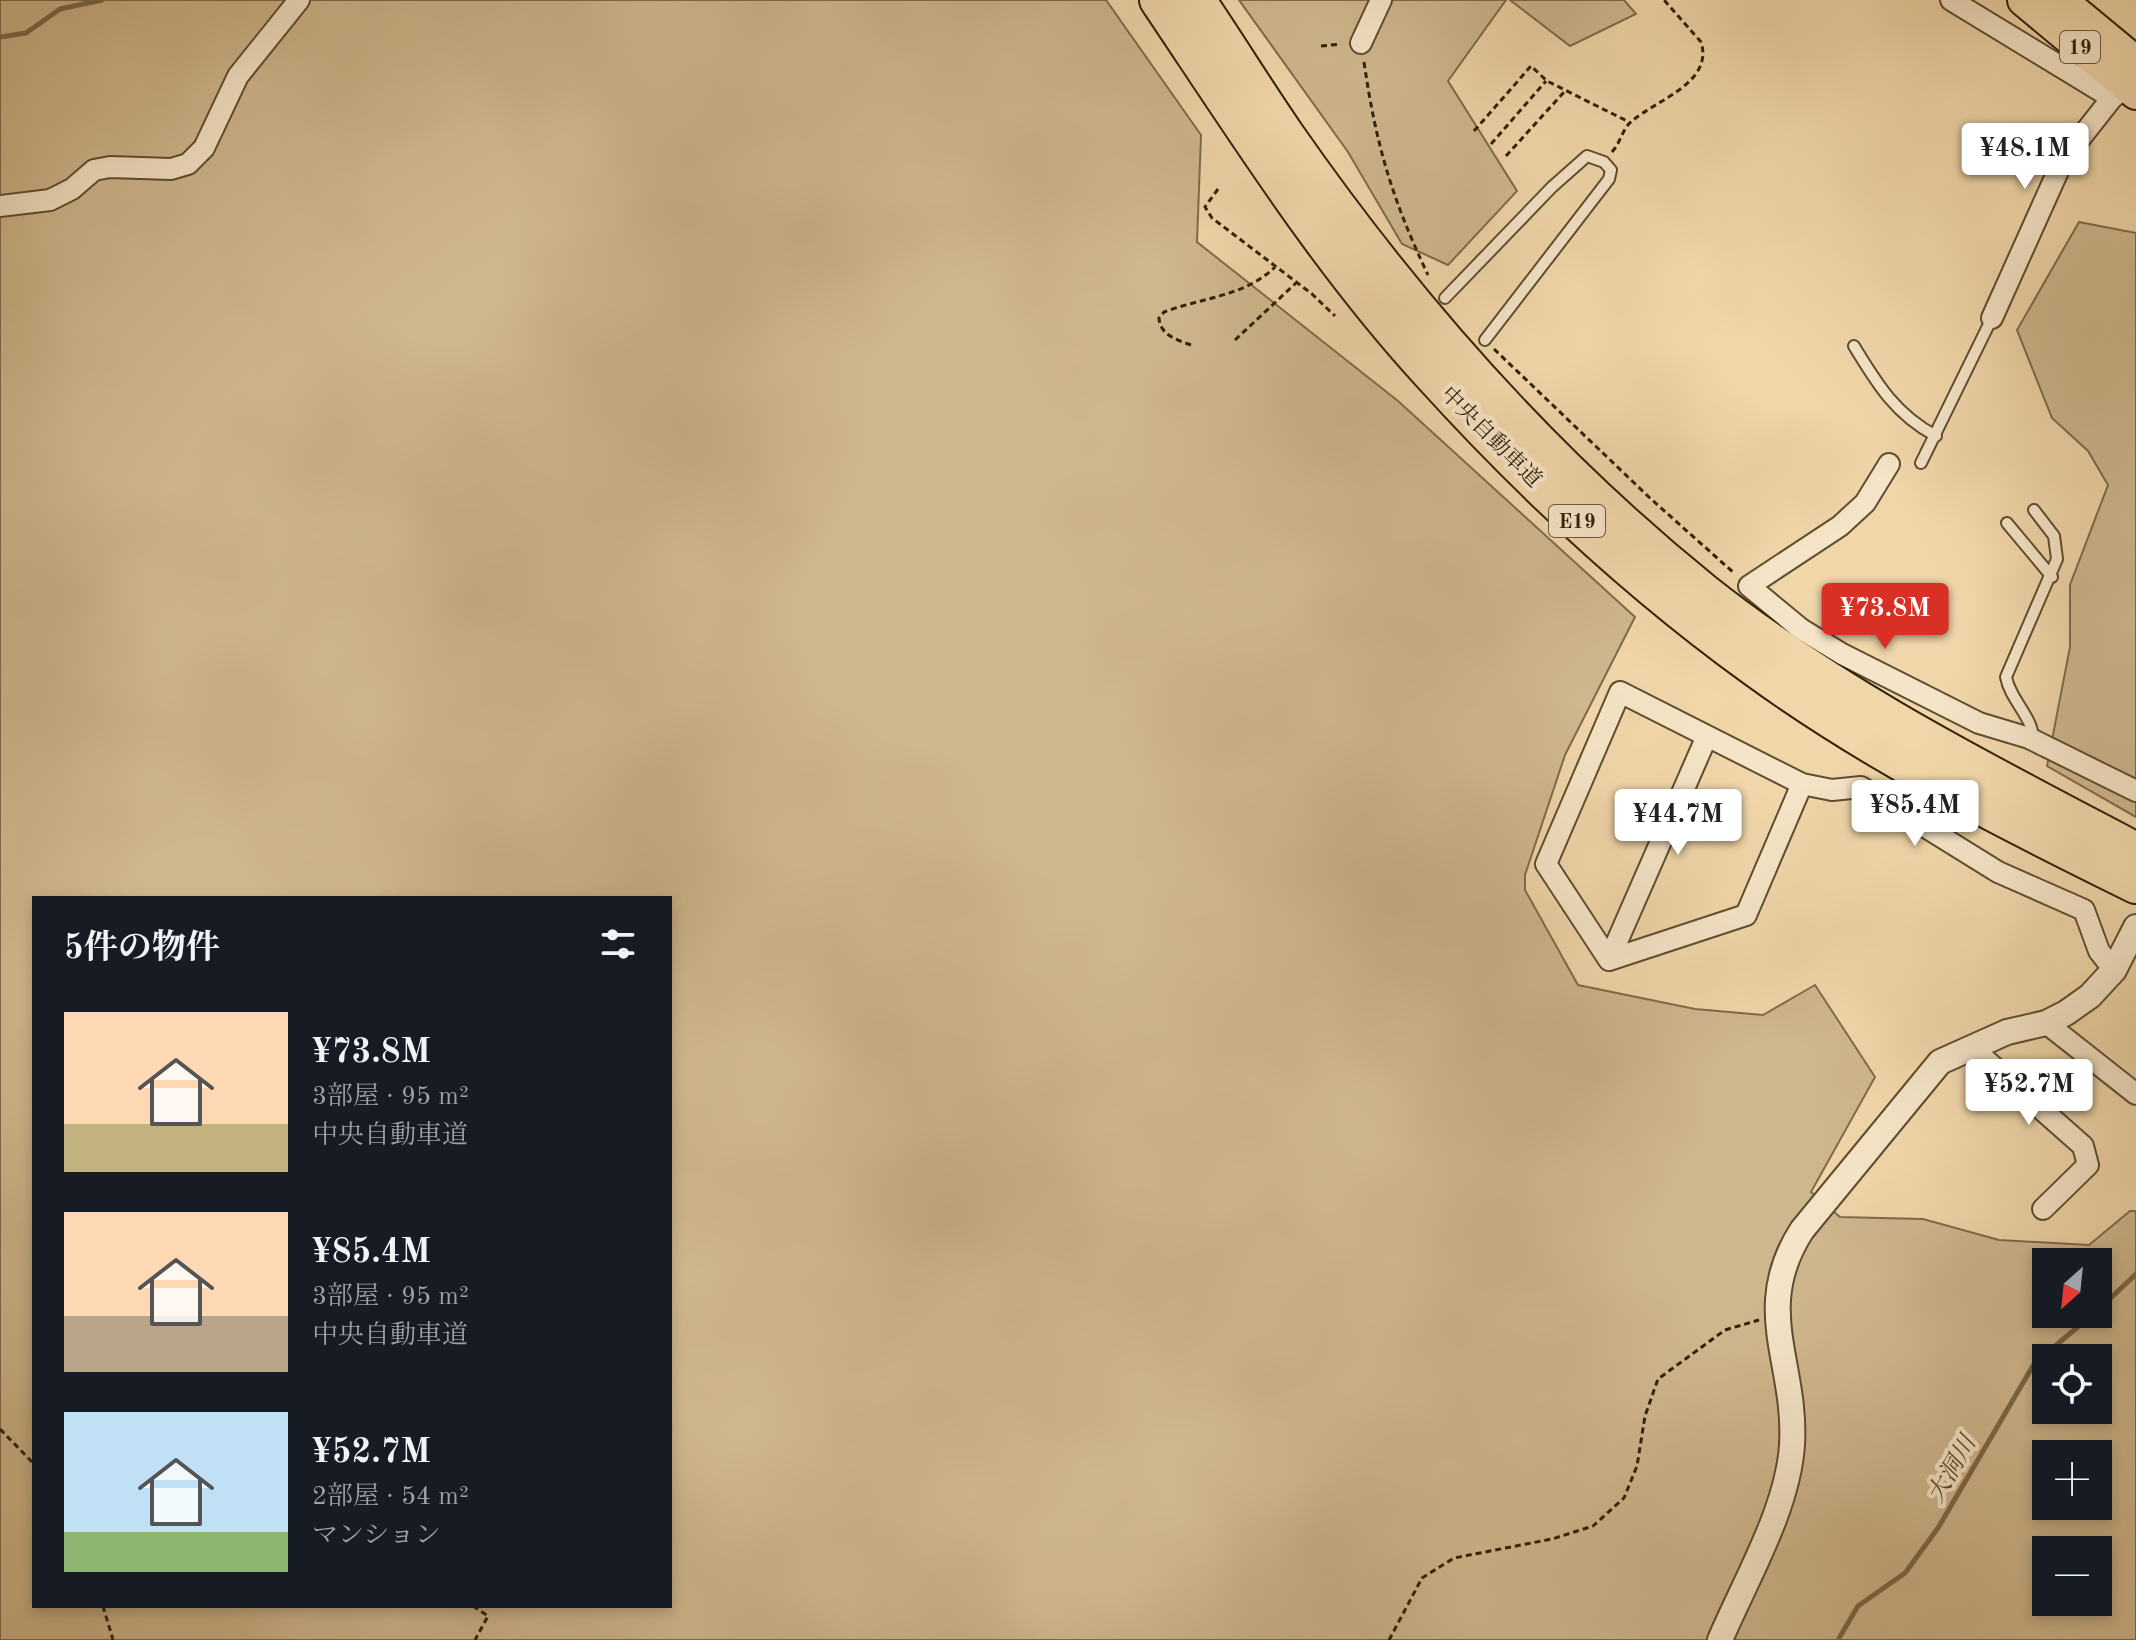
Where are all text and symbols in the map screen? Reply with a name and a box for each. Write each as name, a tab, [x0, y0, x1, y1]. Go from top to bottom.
road number: 19	[2060, 31, 2100, 63]
pin: ¥48.1M	[1960, 123, 2090, 191]
text: ¥48.1M	[1980, 136, 2070, 162]
street label: 中央自動車道	[1436, 382, 1546, 492]
road number: E19	[1549, 505, 1605, 537]
pin: ¥73.8M	[1820, 583, 1950, 651]
text: ¥73.8M	[1840, 596, 1930, 622]
pin: ¥85.4M	[1850, 780, 1980, 848]
pin: ¥44.7M	[1613, 789, 1743, 857]
text: ¥85.4M	[1870, 793, 1960, 819]
text: ¥44.7M	[1633, 802, 1723, 828]
icon: filters	[596, 922, 640, 966]
text: 5件の物件	[64, 932, 220, 966]
text: ¥73.8M	[312, 1036, 431, 1070]
icon: home	[128, 1044, 224, 1140]
pin: ¥52.7M	[1964, 1059, 2094, 1127]
text: ¥52.7M	[1984, 1072, 2074, 1098]
text: 3部屋 · 95 m²	[312, 1084, 469, 1110]
text: 中央自動車道	[312, 1123, 468, 1149]
text: ¥85.4M	[312, 1236, 431, 1270]
icon: home	[128, 1244, 224, 1340]
north arrow	[2032, 1248, 2112, 1328]
map controls	[2032, 1248, 2112, 1616]
text: 3部屋 · 95 m²	[312, 1284, 469, 1310]
text: 中央自動車道	[312, 1323, 468, 1349]
button: locate	[2032, 1344, 2112, 1424]
water label: 大洞川	[1922, 1429, 1983, 1507]
text: ¥52.7M	[312, 1436, 431, 1470]
button: +	[2032, 1440, 2112, 1520]
icon: home	[128, 1444, 224, 1540]
text: 2部屋 · 54 m²	[312, 1484, 469, 1510]
text: マンション	[312, 1523, 441, 1549]
button: −	[2032, 1536, 2112, 1616]

